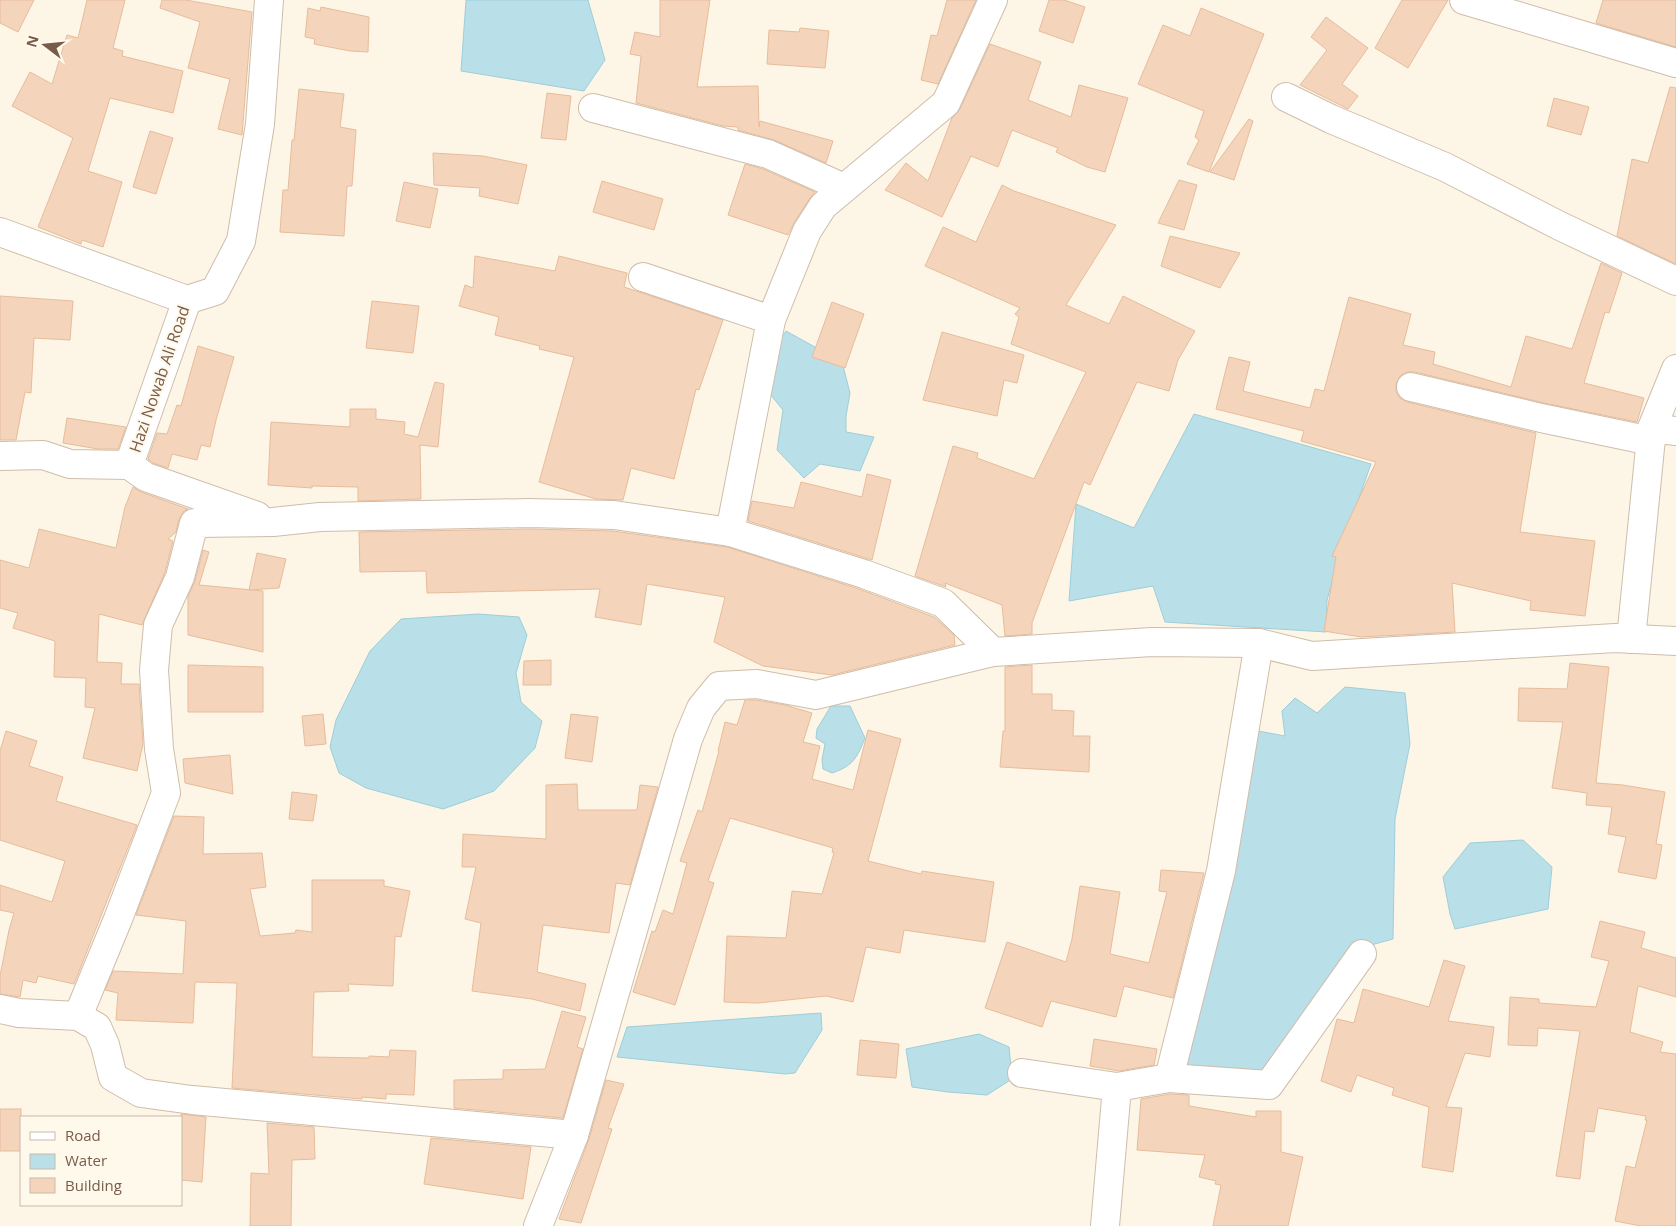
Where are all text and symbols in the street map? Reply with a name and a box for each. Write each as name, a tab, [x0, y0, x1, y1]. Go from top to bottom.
north arrow	[20, 20, 70, 70]
text: N	[21, 33, 43, 49]
street label: Hazi Nowab Ali Road	[124, 303, 194, 455]
legend	[20, 1116, 182, 1206]
text: Road	[65, 1125, 101, 1145]
text: Water	[65, 1150, 107, 1170]
text: Building	[65, 1175, 122, 1195]

